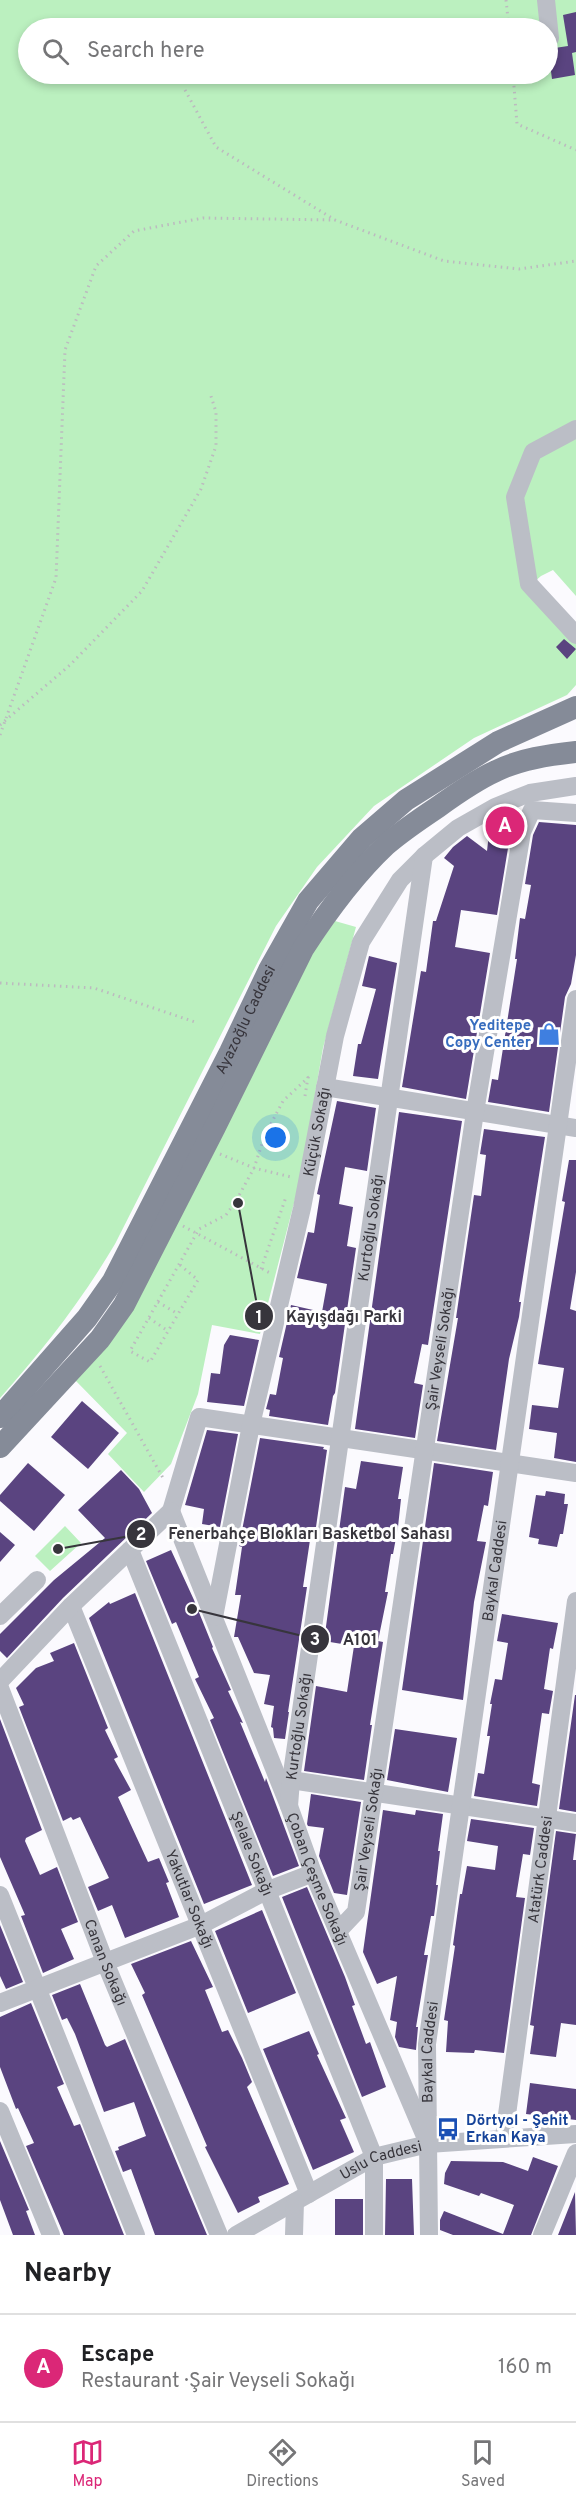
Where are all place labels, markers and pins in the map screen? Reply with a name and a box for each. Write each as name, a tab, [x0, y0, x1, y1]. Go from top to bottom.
pin: A	[486, 804, 524, 848]
place label: Yeditepe Copy Center	[445, 1017, 532, 1053]
shop icon: Yeditepe Copy Center	[536, 1021, 562, 1047]
callout: Kayışdağı Parki	[244, 1299, 414, 1333]
callout: Fenerbahçe Blokları Basketbol Sahası	[126, 1517, 462, 1551]
callout: A101	[300, 1622, 389, 1656]
place label: Dörtyol - Şehit Erkan Kaya	[466, 2112, 568, 2148]
bus stop icon: Dörtyol - Şehit Erkan Kaya	[435, 2116, 461, 2142]

